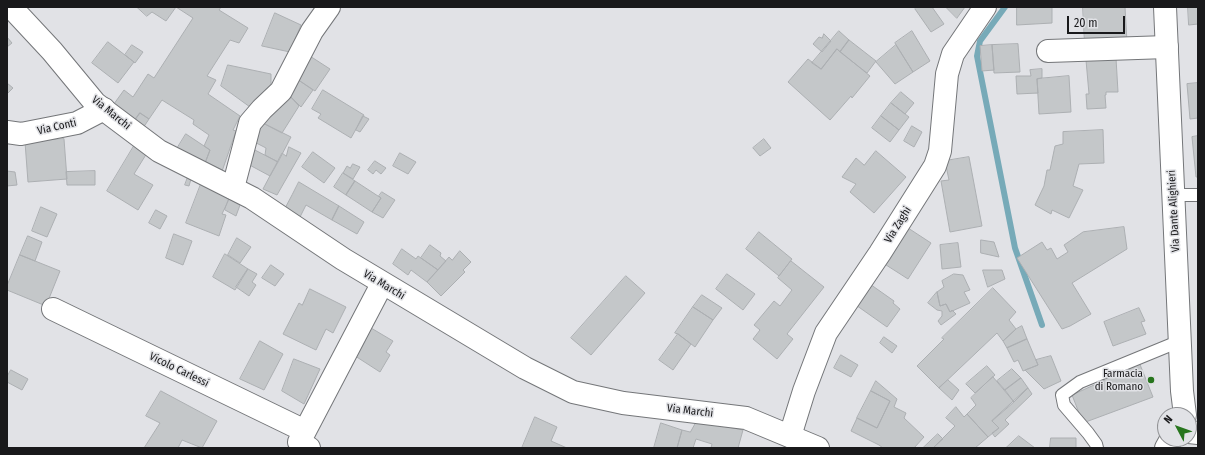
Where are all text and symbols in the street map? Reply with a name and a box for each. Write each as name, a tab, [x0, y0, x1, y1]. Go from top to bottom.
scale bar	[1069, 8, 1127, 34]
text: 20 m	[1074, 16, 1098, 30]
street label: Via Marchi	[89, 93, 133, 133]
street label: Via Conti	[36, 116, 78, 138]
street label: Via Dante Alighieri	[1165, 169, 1183, 253]
street label: Via Zaghi	[882, 204, 914, 246]
street label: Via Marchi	[361, 267, 407, 303]
street label: Vicolo Carlessi	[147, 350, 211, 390]
place label: Farmacia di Romano	[1095, 367, 1143, 393]
marker: Farmacia di Romano	[1146, 375, 1156, 385]
street label: Via Marchi	[666, 402, 714, 420]
north arrow	[1157, 407, 1197, 447]
text: N	[1161, 413, 1175, 426]

